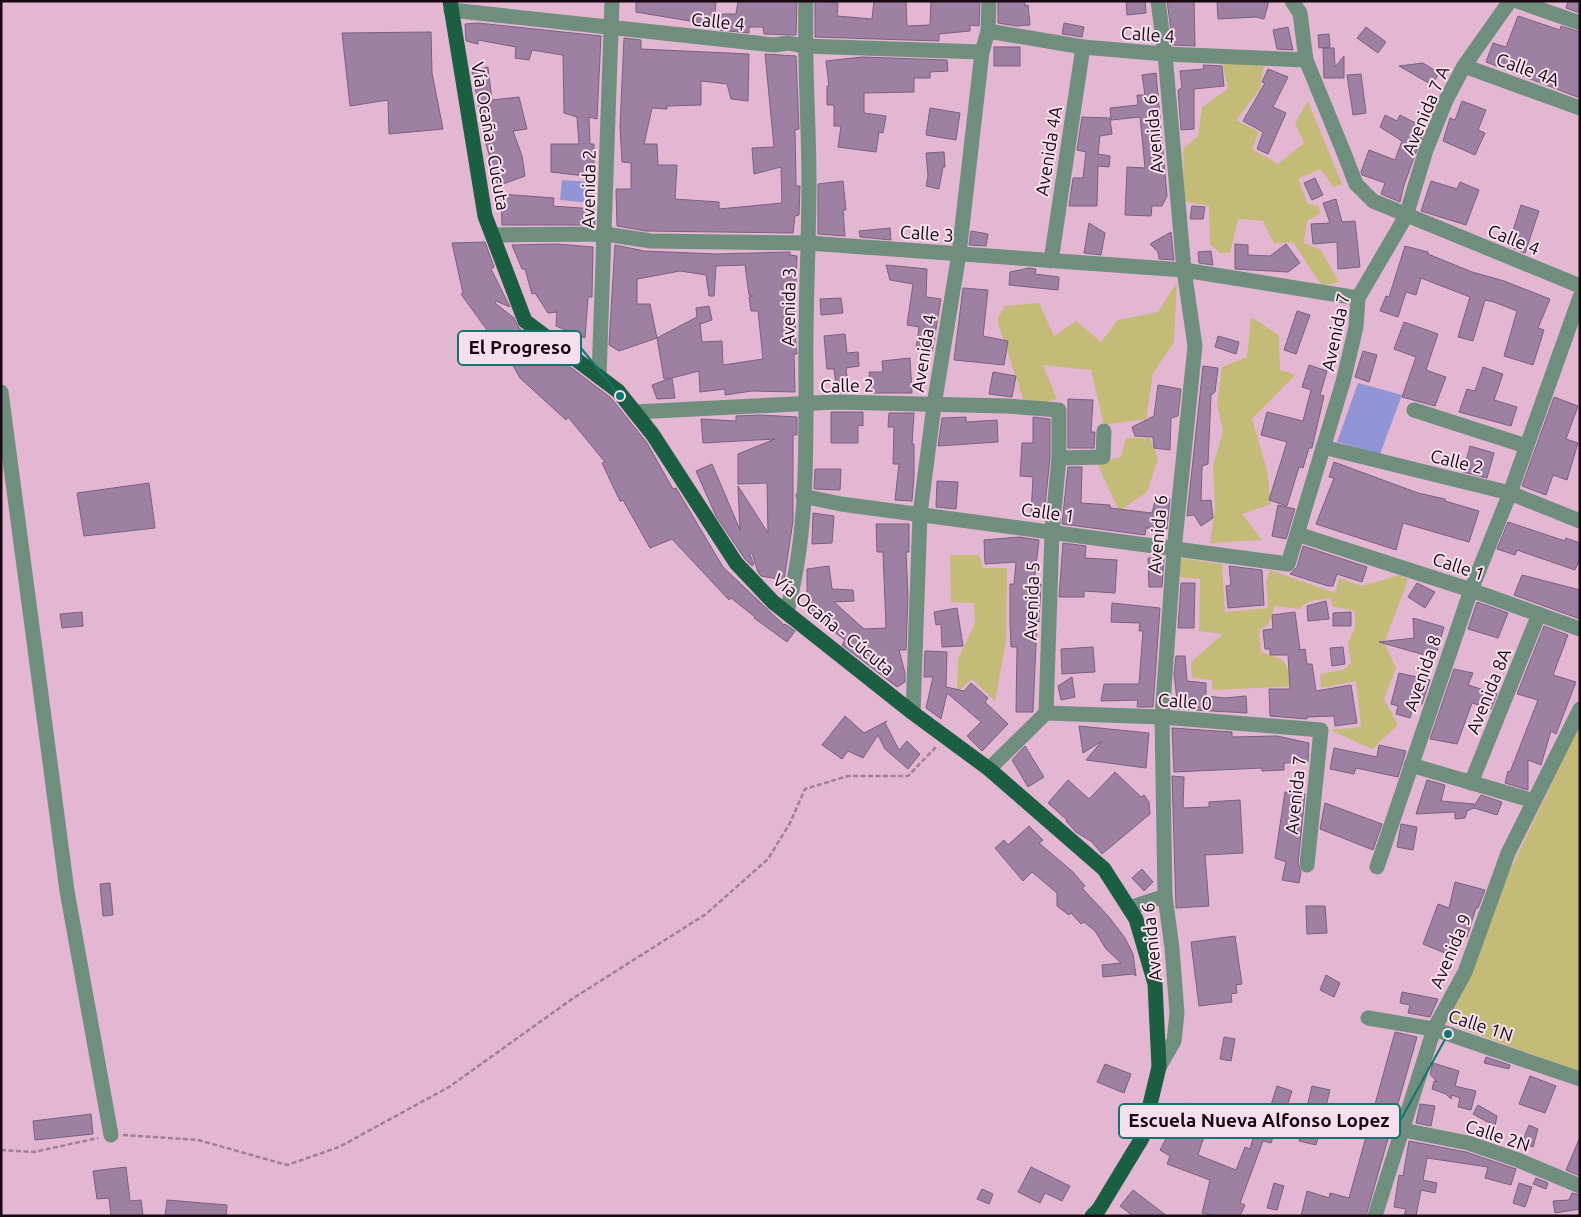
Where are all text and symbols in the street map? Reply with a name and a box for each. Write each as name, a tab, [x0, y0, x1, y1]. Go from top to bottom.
street label: Calle 4	[690, 8, 746, 34]
street label: Calle 4	[1120, 22, 1176, 46]
street label: Calle 4A	[1494, 48, 1563, 90]
street label: Vía Ocaña - Cúcuta	[468, 60, 514, 212]
street label: Avenida 7 A	[1397, 62, 1453, 157]
street label: Avenida 6	[1140, 94, 1166, 174]
street label: Avenida 4A	[1031, 104, 1065, 197]
street label: Avenida 2	[577, 149, 599, 229]
street label: Calle 4	[1485, 220, 1543, 258]
street label: Calle 3	[899, 221, 955, 245]
street label: Avenida 3	[777, 267, 799, 347]
street label: Avenida 7	[1317, 291, 1353, 373]
street label: Avenida 4	[907, 312, 939, 394]
callout: El Progreso	[458, 331, 581, 365]
text: El Progreso	[469, 336, 571, 358]
street label: Calle 2	[820, 375, 874, 395]
street label: Calle 2	[1428, 445, 1486, 477]
street label: Avenida 6	[1144, 494, 1170, 574]
street label: Calle 1	[1020, 498, 1076, 526]
street label: Calle 1	[1430, 548, 1488, 584]
street label: Avenida 5	[1020, 561, 1042, 641]
street label: Vía Ocaña - Cúcuta	[769, 569, 899, 679]
street label: Avenida 8	[1400, 632, 1444, 714]
street label: Avenida 8A	[1462, 645, 1514, 737]
street label: Calle 0	[1157, 689, 1213, 713]
street label: Avenida 7	[1281, 755, 1309, 835]
street label: Avenida 6	[1137, 902, 1165, 982]
street label: Avenida 9	[1425, 911, 1475, 991]
street label: Calle 1N	[1446, 1005, 1516, 1045]
callout: Escuela Nueva Alfonso Lopez	[1119, 1104, 1400, 1138]
text: Escuela Nueva Alfonso Lopez	[1128, 1109, 1390, 1131]
street label: Calle 2N	[1463, 1115, 1533, 1155]

